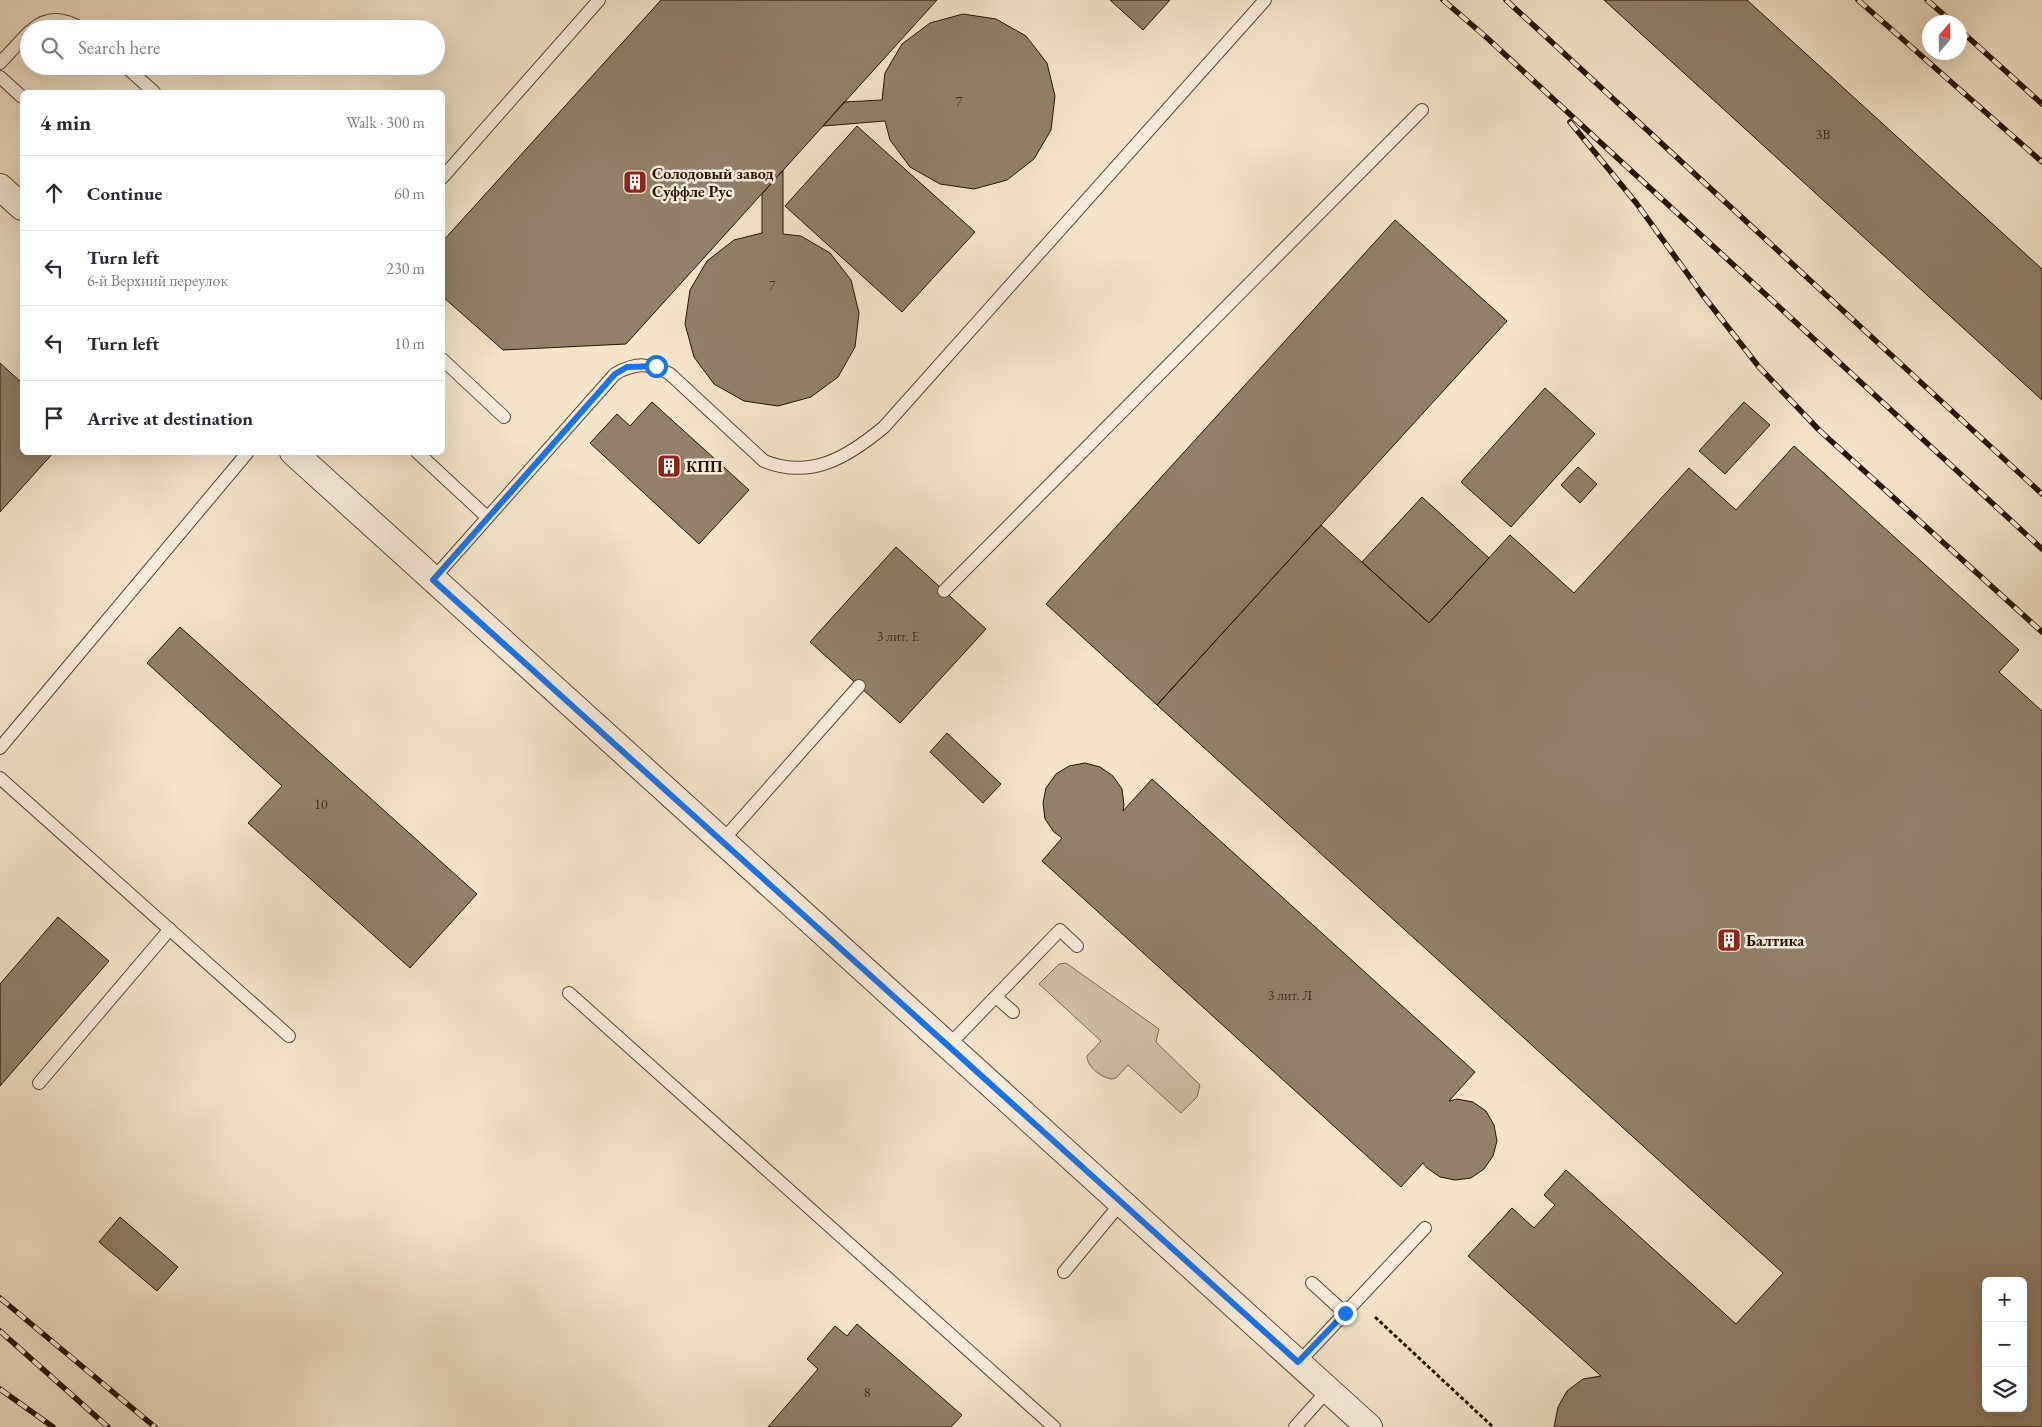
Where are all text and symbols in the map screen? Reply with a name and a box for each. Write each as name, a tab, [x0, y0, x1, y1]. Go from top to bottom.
north arrow	[1922, 15, 1967, 60]
search box	[20, 20, 445, 75]
icon: search	[38, 34, 66, 62]
text: Search here	[78, 35, 160, 60]
house number: 7	[956, 92, 963, 110]
text: 4 min	[40, 109, 91, 136]
text: Walk · 300 m	[346, 112, 425, 133]
house number: 3В	[1816, 125, 1830, 143]
place label: Солодовый завод Суффле Рус	[652, 163, 774, 202]
building icon: Солодовый завод Суффле Рус	[622, 169, 648, 195]
icon: ahead	[40, 179, 68, 207]
text: Continue	[87, 181, 162, 206]
text: 60 m	[394, 183, 425, 204]
text: Turn left	[87, 245, 159, 270]
icon: left	[40, 254, 68, 282]
text: 230 m	[386, 258, 425, 279]
text: 6-й Верхний переулок	[87, 270, 228, 291]
house number: 7	[769, 276, 776, 294]
icon: left	[40, 329, 68, 357]
text: Turn left	[87, 331, 159, 356]
text: 10 m	[394, 333, 425, 354]
route start	[645, 355, 668, 378]
icon: arrive	[40, 404, 68, 432]
text: Arrive at destination	[87, 406, 253, 431]
building icon: КПП	[656, 453, 682, 479]
place label: КПП	[686, 456, 723, 477]
house number: 3 лит. Е	[877, 627, 919, 645]
house number: 10	[314, 795, 328, 813]
building icon: Балтика	[1716, 927, 1742, 953]
place label: Балтика	[1746, 930, 1805, 951]
house number: 3 лит. Л	[1268, 986, 1312, 1004]
map controls	[1982, 1277, 2027, 1412]
button: +	[1982, 1277, 2027, 1322]
route end	[1334, 1302, 1357, 1325]
button: −	[1982, 1322, 2027, 1367]
button: layers	[1982, 1367, 2027, 1412]
house number: 8	[864, 1383, 871, 1401]

